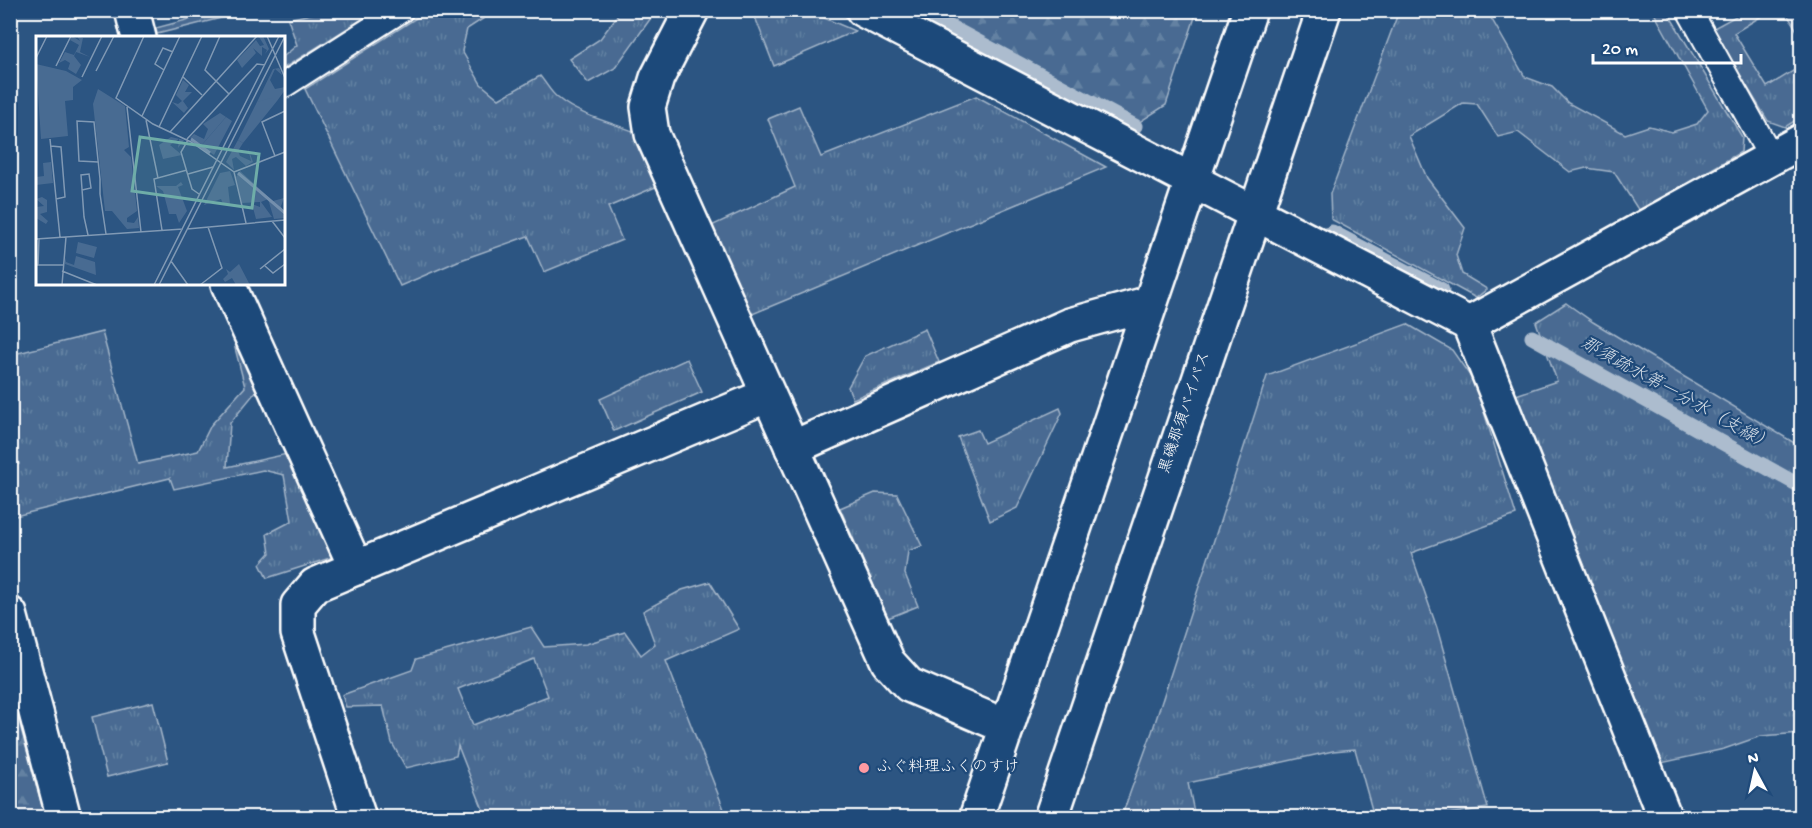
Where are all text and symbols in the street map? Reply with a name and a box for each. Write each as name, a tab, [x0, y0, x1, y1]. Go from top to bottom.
scale bar	[1593, 27, 1742, 65]
inset map	[36, 36, 285, 285]
text: 20 m	[1602, 40, 1638, 61]
water label: 那須疏水第一分水（支線）	[1576, 333, 1776, 457]
street label: 黒磯那須バイパス	[1155, 349, 1216, 476]
north arrow	[1725, 741, 1785, 801]
text: N	[1747, 749, 1760, 770]
place label: ふぐ料理ふくのすけ	[876, 758, 1020, 778]
marker: ふぐ料理ふくのすけ	[857, 761, 871, 775]

